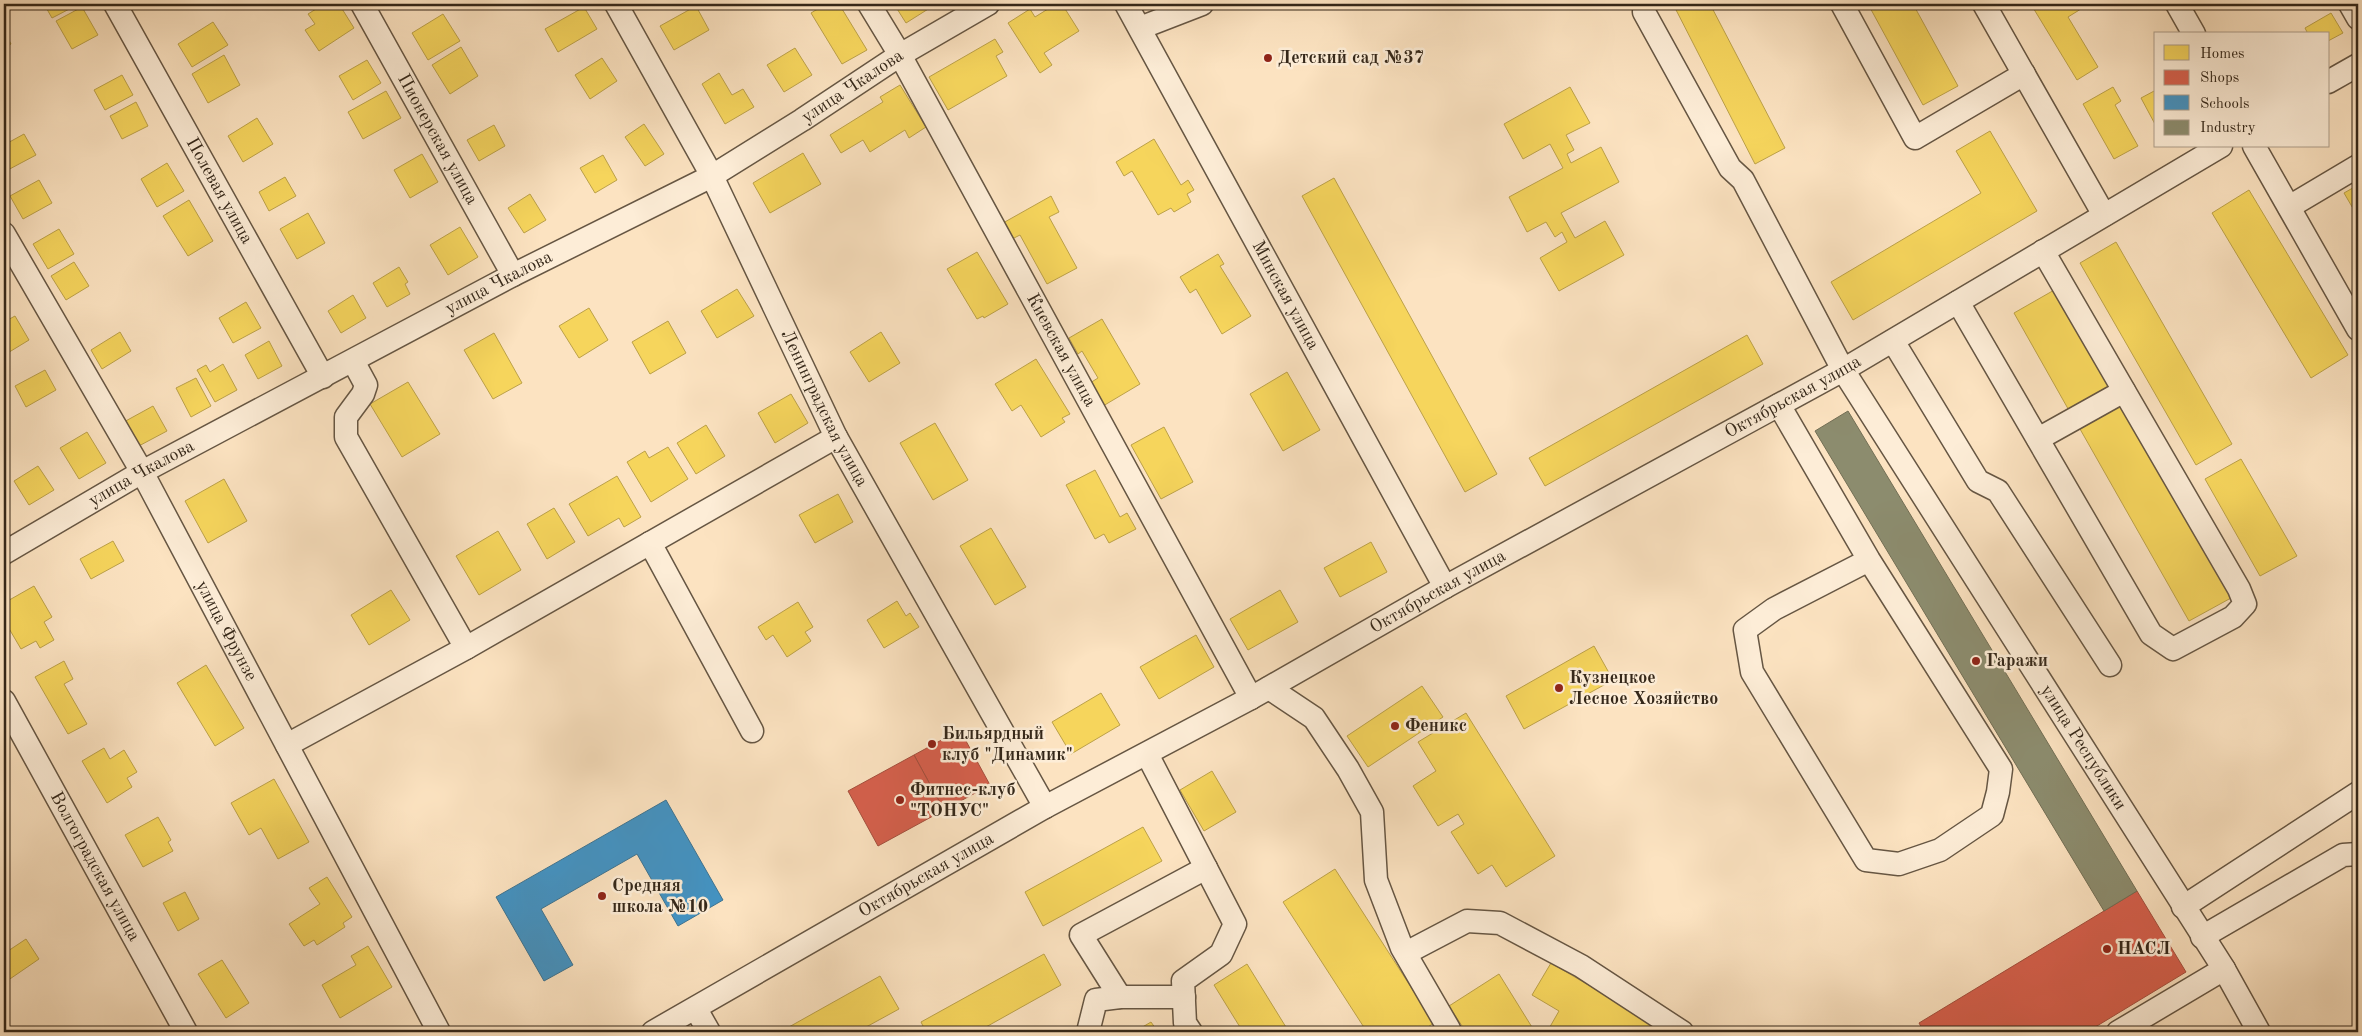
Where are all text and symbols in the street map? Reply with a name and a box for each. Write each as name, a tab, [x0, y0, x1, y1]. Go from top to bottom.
legend	[2154, 32, 2330, 148]
street label: улица Чкалова	[798, 46, 907, 127]
text: Homes	[2200, 47, 2245, 62]
place label: Детский сад №37	[1278, 49, 1424, 67]
marker: Детский сад №37	[1262, 52, 1274, 64]
street label: Пионерская улица	[394, 71, 481, 208]
text: Shops	[2200, 71, 2239, 86]
text: Schools	[2200, 97, 2249, 112]
text: Industry	[2200, 121, 2256, 136]
street label: Полевая улица	[182, 135, 256, 247]
street label: Минская улица	[1248, 238, 1322, 353]
street label: улица Чкалова	[443, 248, 555, 318]
street label: Киевская улица	[1023, 291, 1099, 410]
street label: Ленинградская улица	[777, 327, 871, 490]
street label: Октябрьская улица	[1722, 352, 1864, 442]
street label: улица Чкалова	[86, 437, 197, 510]
street label: Октябрьская улица	[1367, 547, 1509, 637]
street label: улица Фрунзе	[192, 578, 260, 684]
place label: Гаражи	[1986, 652, 2048, 670]
marker: Гаражи	[1970, 655, 1982, 667]
place label: Кузнецкое Лесное Хозяйство	[1569, 669, 1718, 708]
marker: Кузнецкое Лесное Хозяйство	[1553, 682, 1565, 694]
street label: улица Республики	[2037, 682, 2129, 813]
place label: Феникс	[1405, 717, 1467, 735]
marker: Феникс	[1389, 720, 1401, 732]
place label: Бильярдный клуб "Динамик"	[942, 725, 1073, 764]
marker: Бильярдный клуб "Динамик"	[926, 738, 938, 750]
place label: Фитнес-клуб "ТОНУС"	[910, 781, 1016, 820]
street label: Волгоградская улица	[47, 789, 143, 944]
marker: Фитнес-клуб "ТОНУС"	[894, 794, 906, 806]
street label: Октябрьская улица	[856, 829, 997, 921]
place label: Средняя школа №10	[612, 877, 708, 916]
marker: Средняя школа №10	[596, 890, 608, 902]
place label: НАСЛ	[2117, 940, 2170, 958]
marker: НАСЛ	[2101, 943, 2113, 955]

